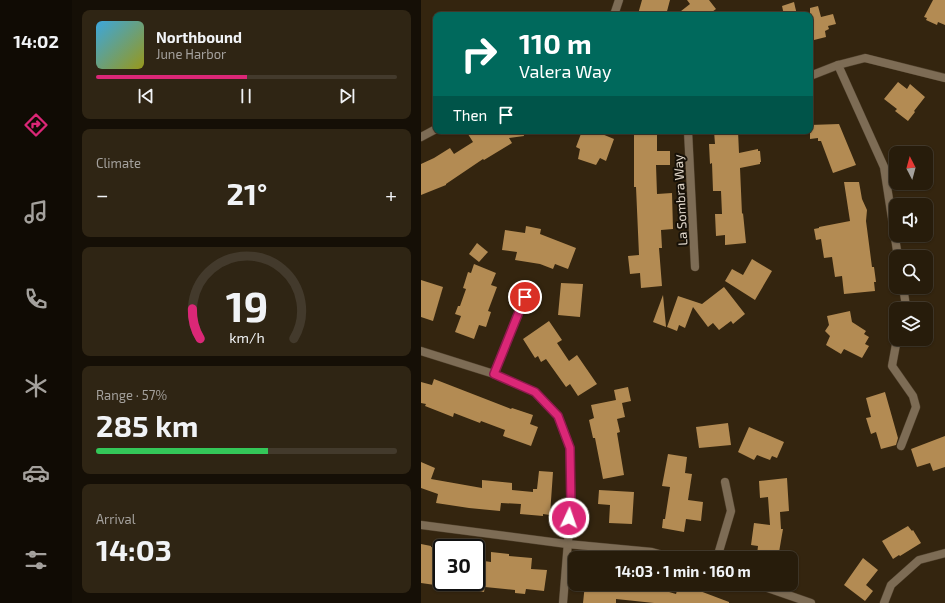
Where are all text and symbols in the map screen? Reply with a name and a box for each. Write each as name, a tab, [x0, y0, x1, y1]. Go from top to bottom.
text: 110 m	[519, 26, 592, 60]
text: Northbound	[156, 28, 242, 46]
icon: right	[453, 28, 505, 80]
text: 14:02	[13, 30, 59, 52]
text: June Harbor	[156, 46, 226, 62]
text: Valera Way	[519, 60, 611, 82]
icon: previous	[135, 85, 157, 107]
icon: pause	[235, 85, 257, 107]
icon: next	[336, 85, 358, 107]
icon: arrive	[495, 104, 517, 126]
text: Then	[453, 106, 487, 124]
icon: directions	[22, 111, 50, 139]
north arrow	[889, 146, 933, 190]
map controls	[889, 146, 933, 346]
street label: La Sombra Way	[670, 154, 690, 246]
text: Climate	[96, 155, 141, 171]
text: 21°	[227, 175, 267, 211]
text: −	[96, 181, 109, 207]
text: +	[385, 181, 397, 207]
icon: music	[22, 198, 50, 226]
button: sound	[889, 198, 933, 242]
button: search	[889, 250, 933, 294]
text: 19	[225, 280, 268, 330]
pin	[508, 280, 542, 314]
icon: phone	[22, 285, 50, 313]
icon: arrive	[514, 286, 536, 308]
button: layers	[889, 302, 933, 346]
text: km/h	[229, 329, 264, 346]
icon: climate	[22, 372, 50, 400]
text: Range · 57%	[96, 387, 167, 403]
text: 285 km	[96, 407, 198, 443]
icon: car	[22, 459, 50, 487]
position arrow	[548, 497, 590, 539]
text: Arrival	[96, 511, 136, 527]
text: 14:03	[96, 531, 172, 567]
speed limit sign: 30	[433, 539, 485, 591]
icon: filters	[22, 546, 50, 574]
text: 14:03 · 1 min · 160 m	[615, 562, 751, 580]

